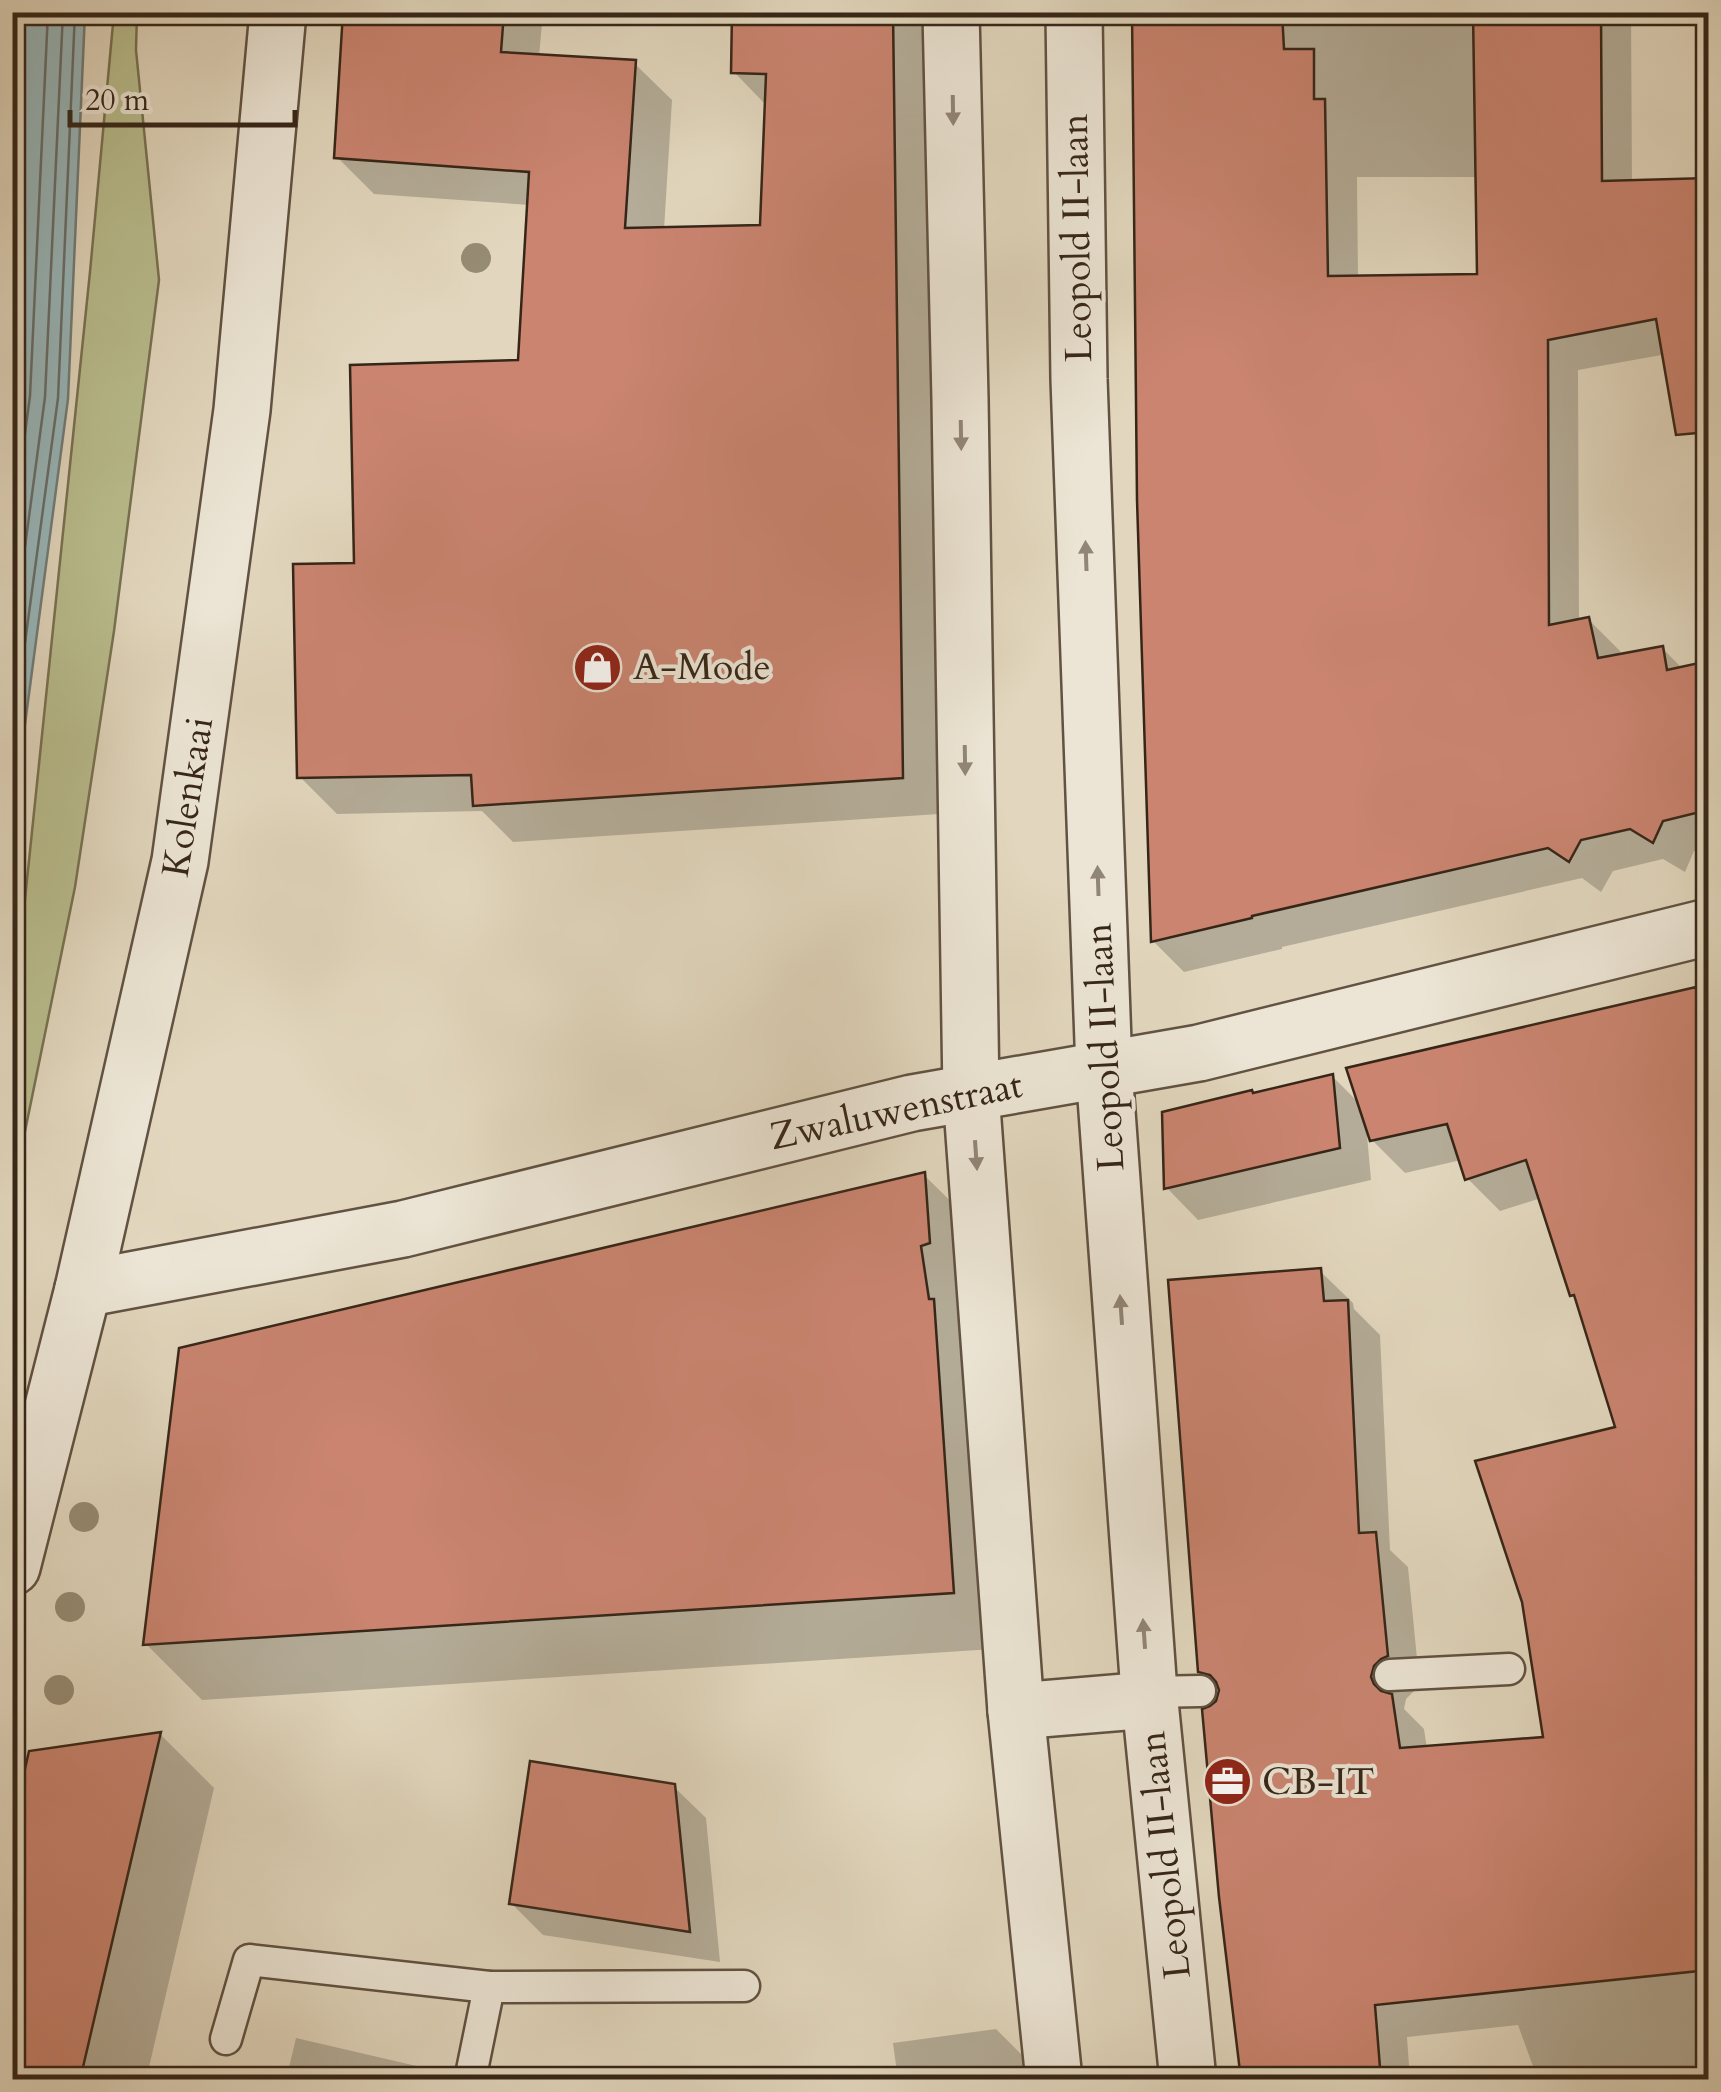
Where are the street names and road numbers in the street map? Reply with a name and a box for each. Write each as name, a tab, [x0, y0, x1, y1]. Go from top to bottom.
street label: Leopold II-laan	[1049, 113, 1105, 363]
street label: Kolenkaai	[150, 713, 226, 881]
street label: Leopold II-laan	[1073, 921, 1137, 1173]
street label: Zwaluwenstraat	[765, 1059, 1027, 1163]
street label: Leopold II-laan	[1126, 1728, 1204, 1981]

